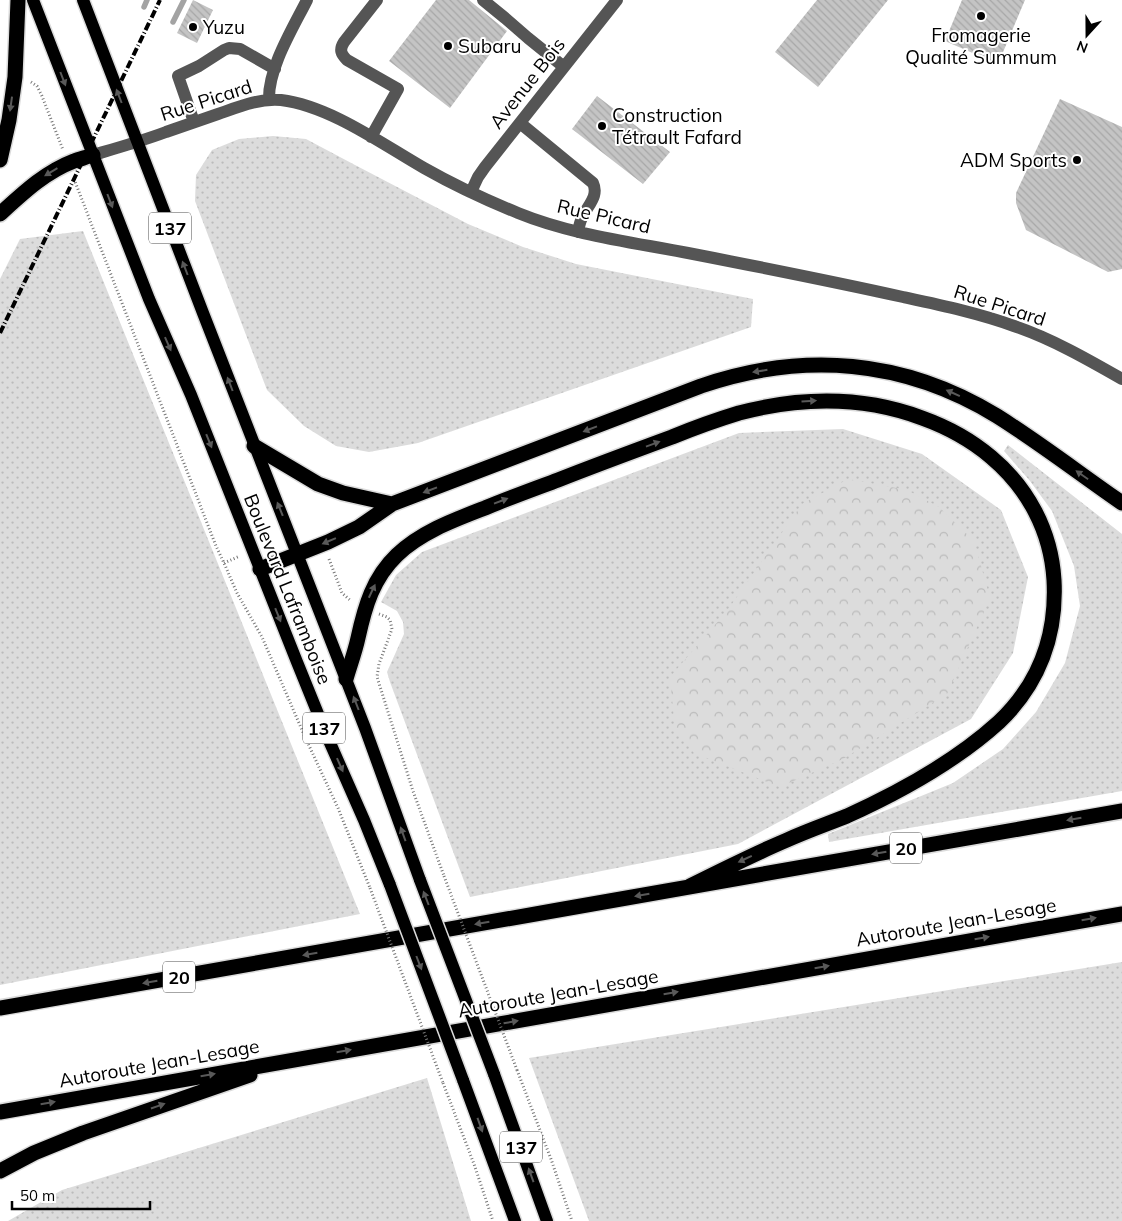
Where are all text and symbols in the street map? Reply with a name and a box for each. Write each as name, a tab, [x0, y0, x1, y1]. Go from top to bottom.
marker: Fromagerie Qualité Summum	[975, 10, 987, 22]
north arrow	[1062, 10, 1112, 60]
place label: Yuzu	[202, 15, 245, 39]
marker: Yuzu	[187, 21, 199, 33]
place label: Fromagerie Qualité Summum	[905, 23, 1057, 69]
street label: Avenue Bois	[484, 33, 570, 133]
place label: Subaru	[458, 34, 521, 58]
text: N	[1074, 37, 1091, 57]
marker: Subaru	[442, 40, 454, 52]
one-way arrow	[60, 72, 68, 86]
street label: Rue Picard	[157, 74, 255, 126]
one-way arrow	[115, 88, 123, 103]
one-way arrow	[7, 96, 15, 112]
place label: Construction Tétrault Fafard	[612, 103, 742, 149]
marker: Construction Tétrault Fafard	[596, 120, 608, 132]
place label: ADM Sports	[960, 148, 1067, 172]
marker: ADM Sports	[1071, 154, 1083, 166]
one-way arrow	[45, 168, 58, 177]
one-way arrow	[107, 193, 115, 208]
street label: Rue Picard	[555, 194, 653, 238]
road number: 137	[149, 212, 191, 244]
one-way arrow	[181, 260, 189, 275]
street label: Rue Picard	[951, 279, 1049, 331]
one-way arrow	[165, 337, 173, 351]
one-way arrow	[752, 367, 768, 375]
one-way arrow	[226, 377, 234, 391]
one-way arrow	[946, 389, 960, 397]
one-way arrow	[802, 397, 818, 405]
one-way arrow	[582, 425, 597, 433]
one-way arrow	[205, 434, 213, 449]
one-way arrow	[646, 440, 661, 447]
one-way arrow	[1075, 470, 1089, 480]
one-way arrow	[422, 486, 437, 494]
street label: Boulevard Laframboise	[239, 490, 337, 688]
one-way arrow	[494, 497, 509, 504]
one-way arrow	[275, 501, 283, 516]
one-way arrow	[321, 537, 336, 545]
one-way arrow	[368, 584, 376, 598]
one-way arrow	[275, 608, 283, 622]
one-way arrow	[351, 696, 359, 711]
road number: 137	[303, 712, 345, 744]
one-way arrow	[336, 758, 344, 772]
one-way arrow	[1066, 816, 1082, 824]
one-way arrow	[399, 826, 407, 841]
road number: 20	[890, 832, 922, 864]
one-way arrow	[871, 849, 887, 857]
one-way arrow	[738, 855, 753, 864]
one-way arrow	[422, 890, 430, 905]
one-way arrow	[634, 891, 650, 899]
street label: Autoroute Jean-Lesage	[854, 893, 1058, 951]
one-way arrow	[1082, 915, 1098, 923]
one-way arrow	[474, 920, 490, 928]
one-way arrow	[974, 934, 990, 942]
one-way arrow	[302, 951, 318, 959]
one-way arrow	[415, 956, 423, 971]
road number: 20	[163, 962, 195, 992]
one-way arrow	[814, 962, 830, 970]
street label: Autoroute Jean-Lesage	[456, 964, 660, 1022]
one-way arrow	[142, 979, 158, 987]
one-way arrow	[664, 989, 680, 997]
one-way arrow	[504, 1017, 520, 1025]
street label: Autoroute Jean-Lesage	[57, 1034, 261, 1092]
one-way arrow	[337, 1046, 353, 1054]
one-way arrow	[200, 1070, 216, 1078]
one-way arrow	[40, 1099, 56, 1107]
one-way arrow	[151, 1102, 166, 1110]
one-way arrow	[476, 1118, 484, 1133]
road number: 137	[500, 1132, 542, 1162]
one-way arrow	[527, 1167, 535, 1182]
scale bar	[12, 1178, 150, 1210]
text: 50 m	[20, 1186, 55, 1205]

